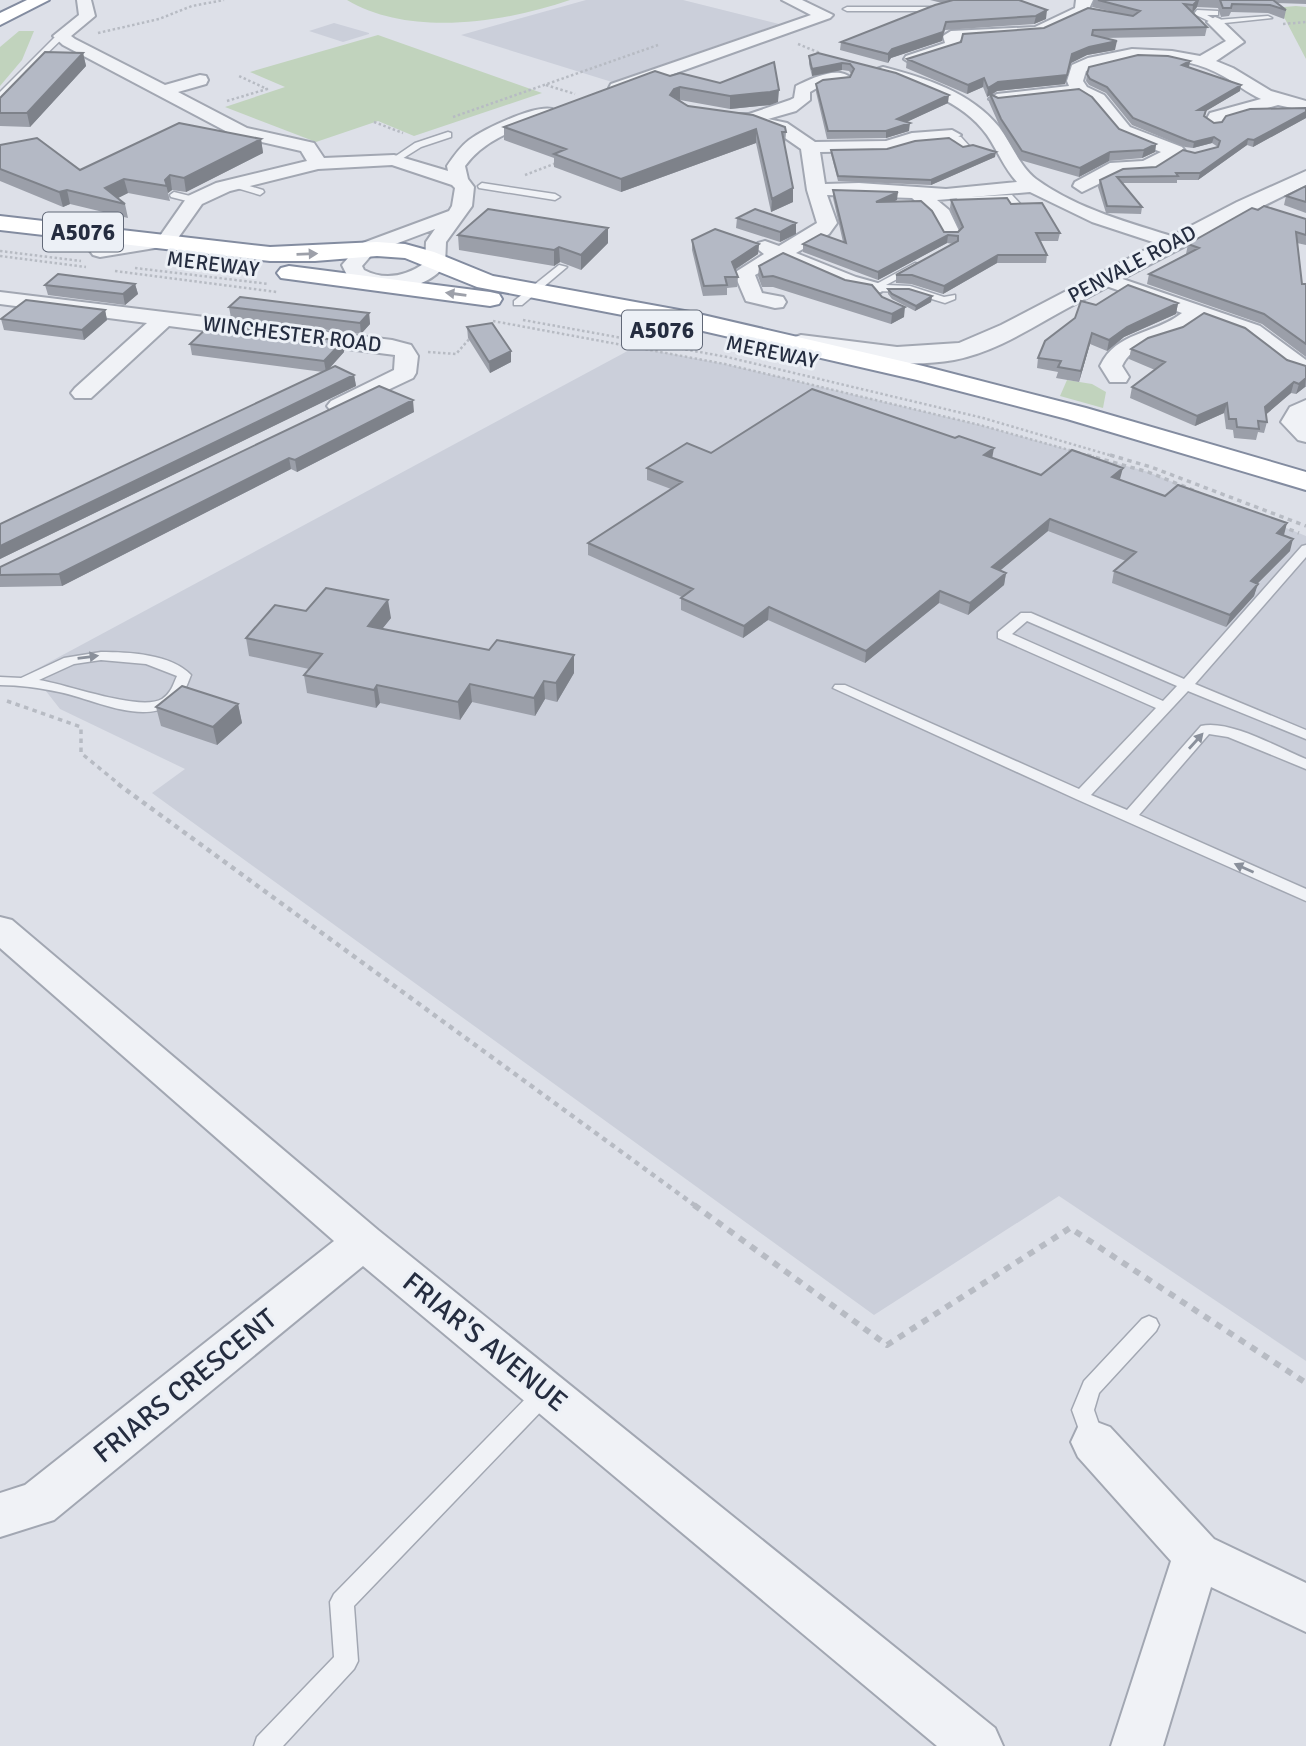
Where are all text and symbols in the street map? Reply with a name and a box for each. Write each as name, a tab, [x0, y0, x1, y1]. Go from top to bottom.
road number: A5076	[43, 213, 123, 252]
street label: PENVALE ROAD	[1063, 219, 1201, 309]
street label: MEREWAY	[165, 245, 261, 283]
one-way arrow	[296, 249, 318, 260]
one-way arrow	[445, 288, 467, 299]
street label: WINCHESTER ROAD	[201, 310, 383, 358]
road number: A5076	[622, 310, 702, 350]
street label: MEREWAY	[724, 330, 821, 374]
one-way arrow	[77, 652, 99, 663]
one-way arrow	[1188, 732, 1203, 749]
one-way arrow	[1233, 862, 1254, 873]
street label: FRIAR'S AVENUE	[396, 1265, 574, 1419]
street label: FRIARS CRESCENT	[87, 1302, 284, 1470]

